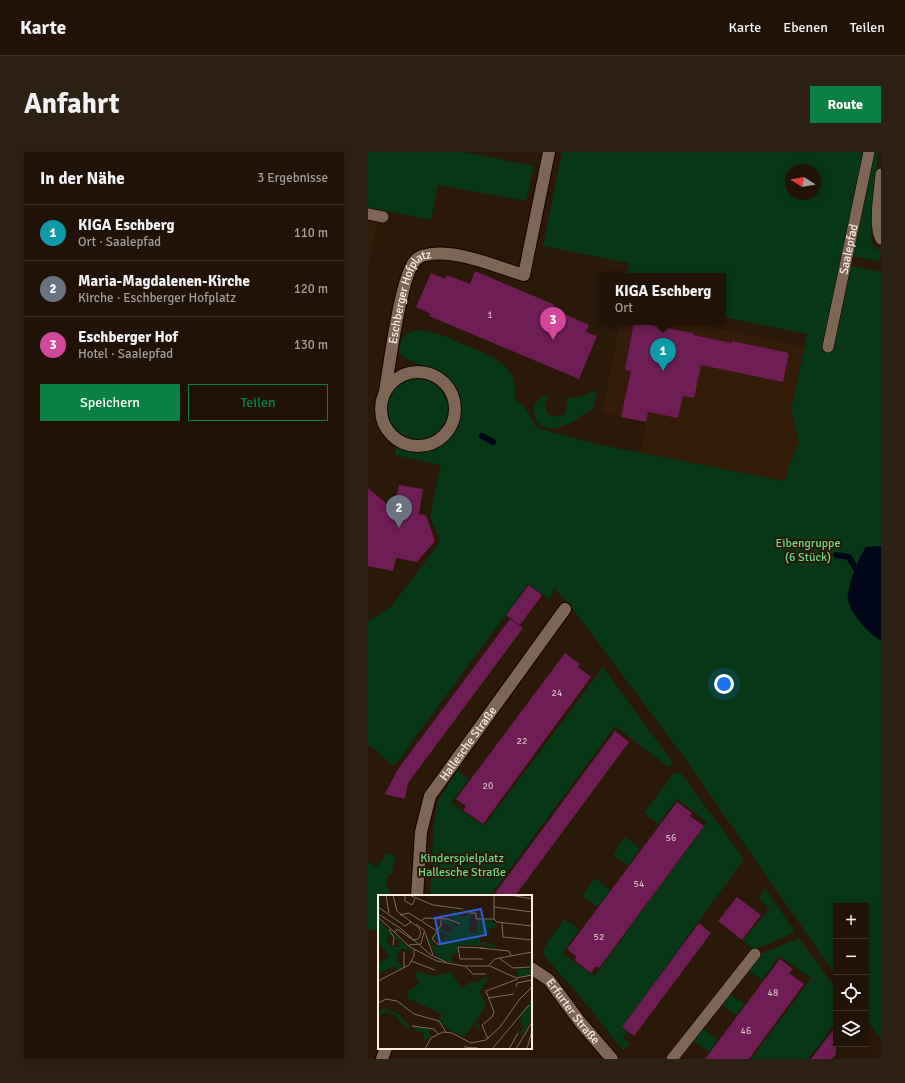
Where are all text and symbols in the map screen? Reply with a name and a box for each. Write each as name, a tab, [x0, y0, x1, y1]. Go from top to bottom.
text: Karte	[20, 16, 66, 40]
text: Karte	[729, 19, 761, 36]
text: Ebenen	[783, 19, 828, 36]
text: Teilen	[850, 19, 885, 36]
button: Route	[810, 86, 881, 123]
text: Anfahrt	[24, 87, 120, 121]
north arrow	[785, 164, 821, 200]
text: In der Nähe	[40, 168, 125, 189]
text: 3 Ergebnisse	[257, 170, 328, 186]
text: KIGA Eschberg	[78, 216, 175, 234]
street label: Saalepfad	[836, 223, 861, 276]
text: 1	[49, 225, 57, 241]
text: 110 m	[294, 225, 328, 241]
text: Ort · Saalepfad	[78, 234, 161, 250]
street label: Eschberger Hofplatz	[385, 247, 432, 345]
text: Maria-Magdalenen-Kirche	[78, 272, 250, 290]
popup	[600, 273, 726, 325]
text: 2	[49, 281, 57, 297]
text: 120 m	[294, 281, 328, 297]
text: KIGA Eschberg	[615, 282, 711, 300]
text: Kirche · Eschberger Hofplatz	[78, 290, 236, 306]
text: Ort	[615, 300, 633, 316]
pin: 3	[540, 307, 566, 340]
house number: 1	[487, 309, 493, 321]
text: Eschberger Hof	[78, 328, 178, 346]
text: 3	[49, 337, 57, 353]
text: 130 m	[294, 337, 328, 353]
pin: 1	[650, 338, 676, 371]
text: Hotel · Saalepfad	[78, 346, 173, 362]
button: Speichern	[40, 384, 180, 421]
button: Teilen	[188, 384, 328, 421]
pin: 2	[386, 495, 412, 528]
park label: Eibengruppe (6 Stück)	[776, 536, 840, 565]
your location	[714, 674, 734, 694]
house number: 24	[552, 687, 563, 699]
street label: Hallesche Straße	[436, 703, 500, 784]
house number: 22	[517, 735, 527, 747]
house number: 20	[483, 780, 493, 792]
house number: 56	[666, 832, 676, 844]
park label: Kinderspielplatz Hallesche Straße	[418, 851, 506, 880]
house number: 54	[634, 878, 645, 890]
inset map	[378, 895, 532, 1049]
map controls	[833, 903, 869, 1047]
button: +	[833, 903, 869, 939]
house number: 52	[594, 931, 604, 943]
button: −	[833, 939, 869, 975]
street label: Erfurter Straße	[543, 975, 603, 1047]
button: locate	[833, 975, 869, 1011]
house number: 48	[768, 987, 778, 999]
button: layers	[833, 1011, 869, 1047]
house number: 46	[741, 1025, 751, 1037]

